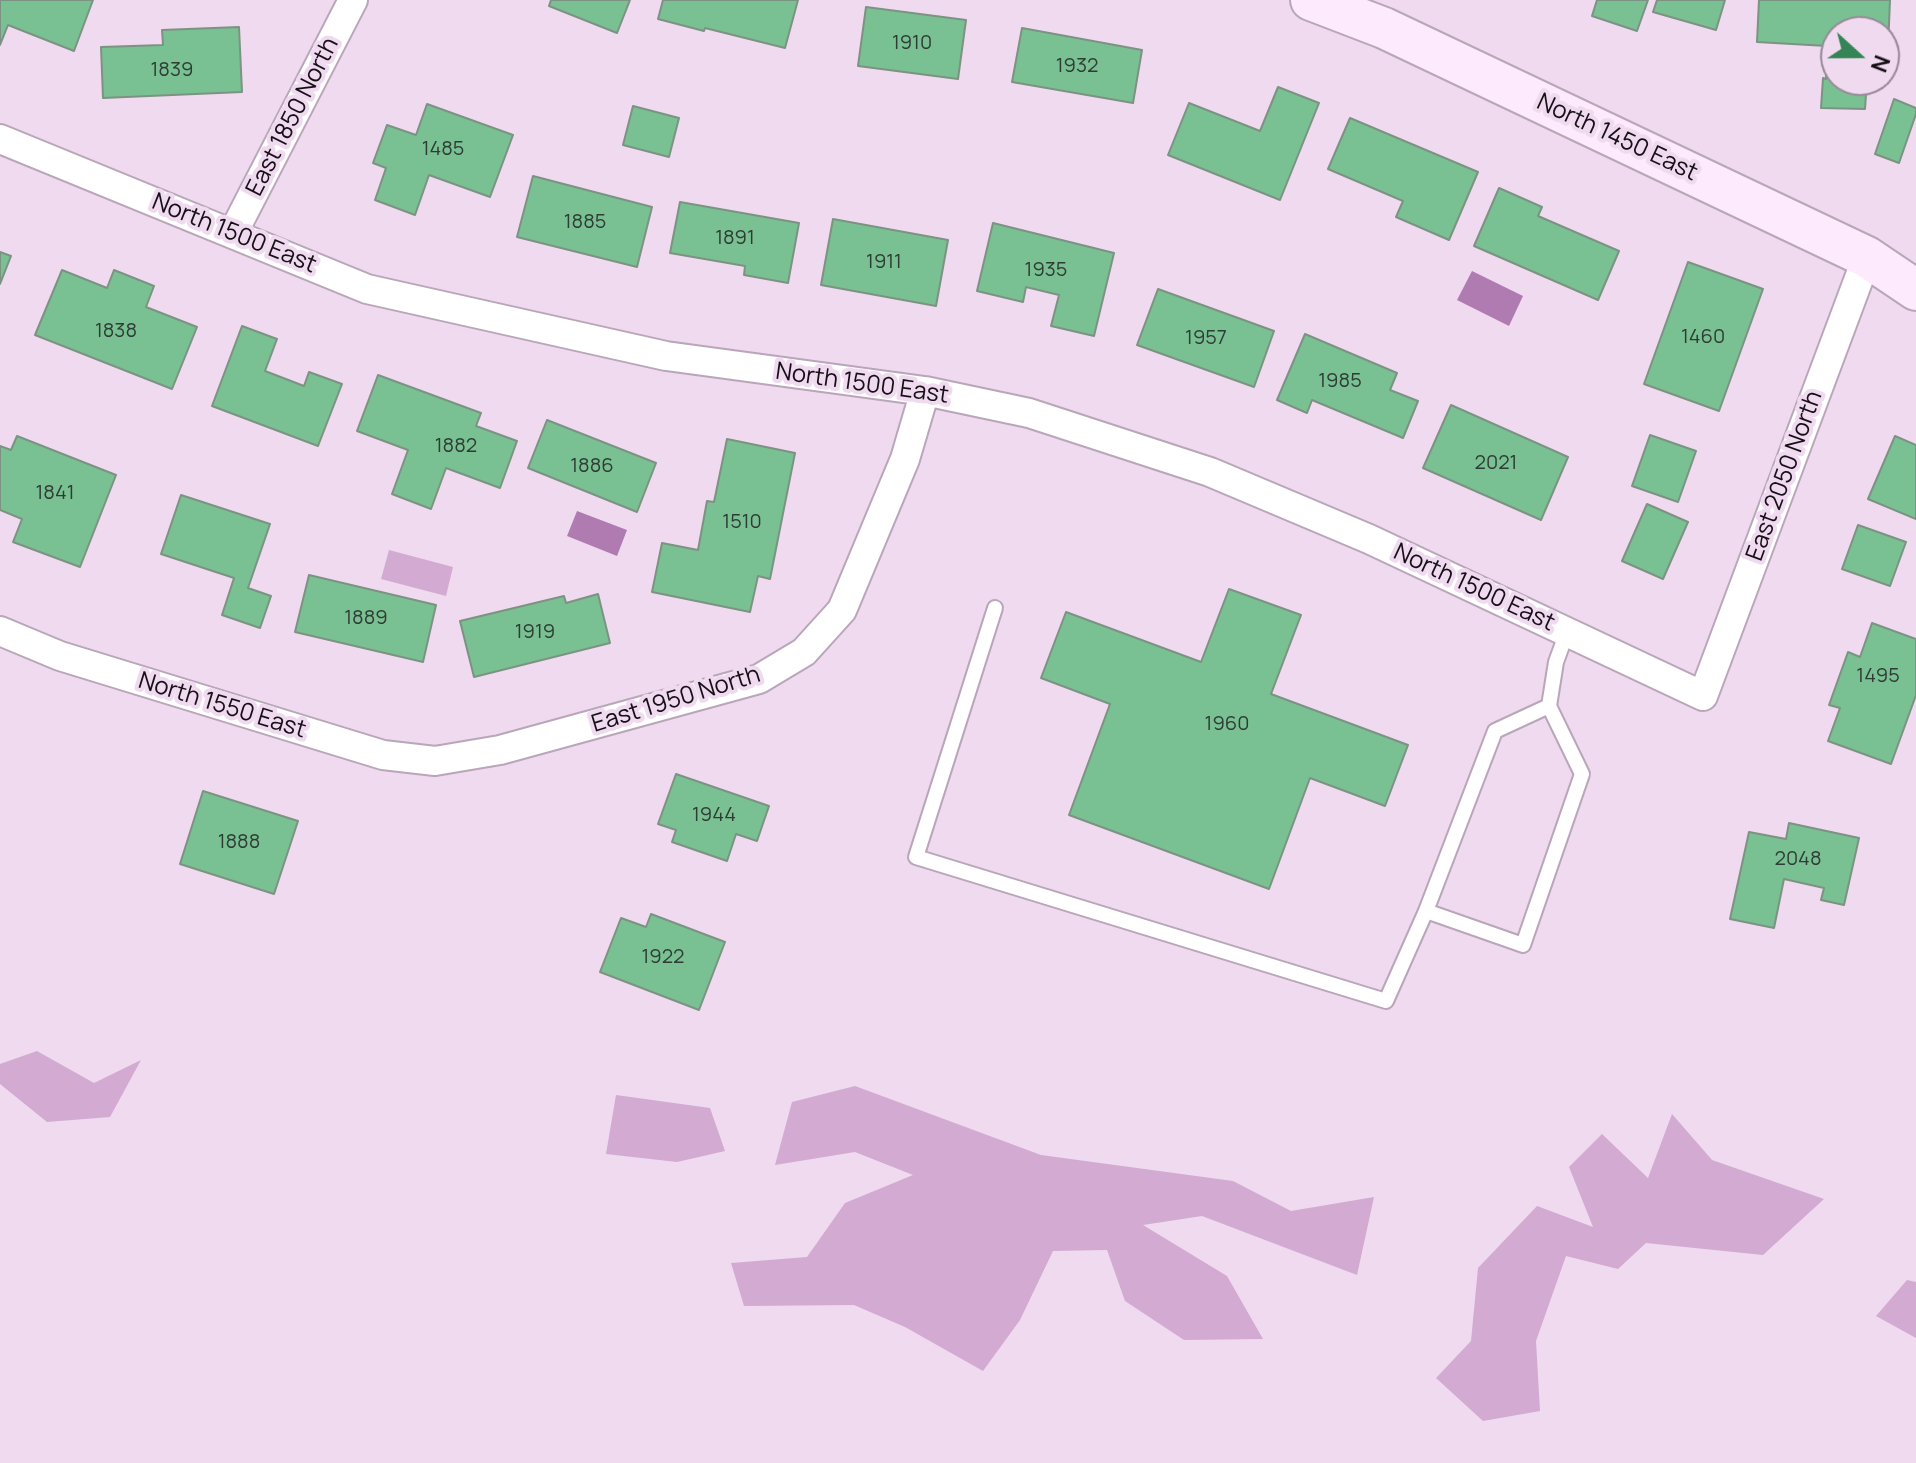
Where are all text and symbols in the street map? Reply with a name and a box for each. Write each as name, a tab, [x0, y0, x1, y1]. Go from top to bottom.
north arrow	[1820, 16, 1900, 96]
house number: 1910	[892, 31, 932, 55]
street label: East 1850 North	[241, 33, 345, 201]
text: N	[1864, 51, 1897, 77]
house number: 1932	[1056, 54, 1098, 78]
house number: 1839	[151, 58, 193, 82]
street label: North 1450 East	[1532, 88, 1702, 188]
house number: 1485	[422, 137, 464, 161]
street label: North 1500 East	[148, 188, 320, 280]
house number: 1885	[564, 210, 606, 234]
house number: 1891	[715, 226, 755, 250]
house number: 1911	[866, 250, 902, 274]
house number: 1935	[1025, 258, 1067, 282]
house number: 1838	[95, 319, 137, 343]
house number: 1460	[1681, 325, 1725, 349]
house number: 1957	[1185, 326, 1227, 350]
street label: North 1500 East	[774, 358, 950, 410]
house number: 1985	[1318, 369, 1362, 393]
street label: East 2050 North	[1741, 387, 1829, 565]
house number: 1882	[435, 434, 477, 458]
house number: 2021	[1475, 451, 1517, 475]
house number: 1886	[570, 454, 614, 478]
house number: 1841	[36, 481, 74, 505]
house number: 1510	[722, 510, 762, 534]
street label: North 1500 East	[1389, 538, 1559, 638]
house number: 1889	[344, 606, 388, 630]
house number: 1919	[515, 620, 555, 644]
street label: East 1950 North	[588, 661, 764, 739]
house number: 1495	[1856, 664, 1900, 688]
street label: North 1550 East	[135, 667, 309, 745]
house number: 1960	[1205, 712, 1249, 736]
house number: 1944	[692, 803, 736, 827]
house number: 1888	[218, 830, 260, 854]
house number: 2048	[1775, 847, 1821, 871]
house number: 1922	[641, 945, 685, 969]

